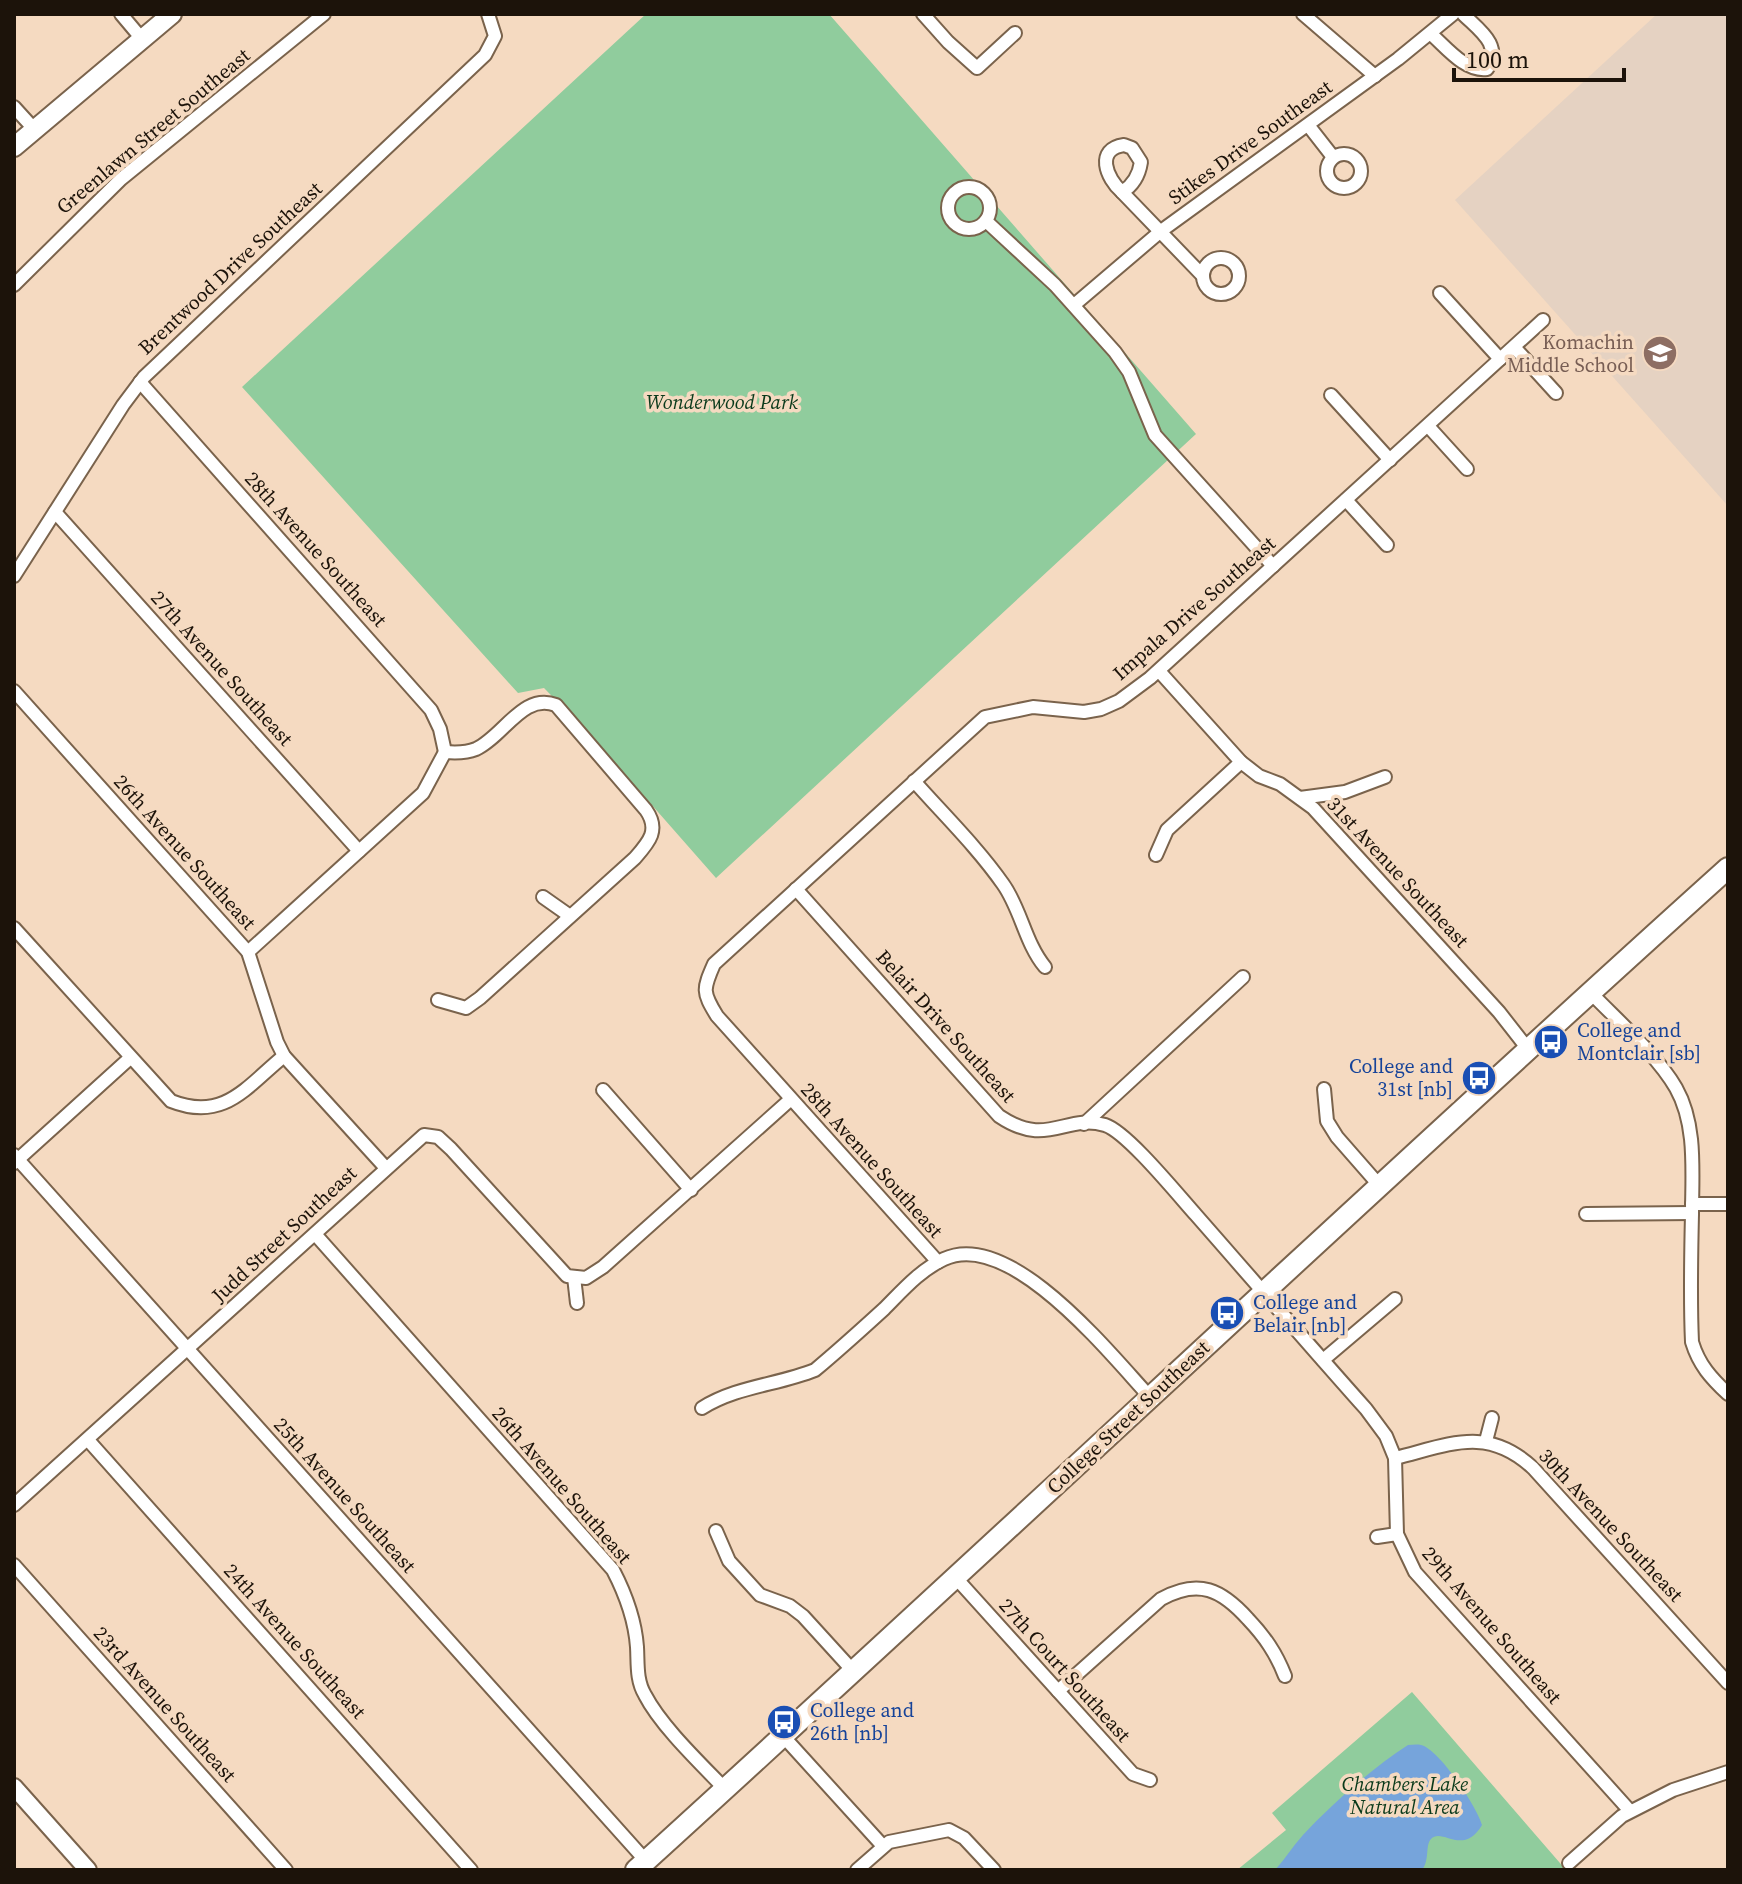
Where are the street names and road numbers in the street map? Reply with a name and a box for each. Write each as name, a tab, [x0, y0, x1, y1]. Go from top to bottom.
street label: Greenlawn Street Southeast	[50, 41, 256, 220]
street label: Stikes Drive Southeast	[1162, 73, 1338, 211]
street label: Brentwood Drive Southeast	[132, 175, 328, 361]
street label: 28th Avenue Southeast	[239, 465, 394, 633]
street label: Impala Drive Southeast	[1107, 529, 1282, 686]
street label: 27th Avenue Southeast	[145, 584, 300, 752]
street label: 26th Avenue Southeast	[108, 768, 263, 936]
street label: 31st Avenue Southeast	[1321, 791, 1476, 954]
street label: Belair Drive Southeast	[870, 943, 1023, 1109]
street label: 28th Avenue Southeast	[795, 1076, 950, 1244]
street label: Judd Street Southeast	[205, 1159, 363, 1309]
street label: College Street Southeast	[1040, 1334, 1216, 1500]
street label: 26th Avenue Southeast	[486, 1400, 639, 1570]
street label: 25th Avenue Southeast	[268, 1411, 423, 1579]
street label: 30th Avenue Southeast	[1533, 1442, 1690, 1608]
street label: 29th Avenue Southeast	[1416, 1540, 1569, 1710]
street label: 24th Avenue Southeast	[218, 1557, 373, 1725]
street label: 27th Court Southeast	[993, 1592, 1138, 1748]
street label: 23rd Avenue Southeast	[87, 1620, 243, 1788]

